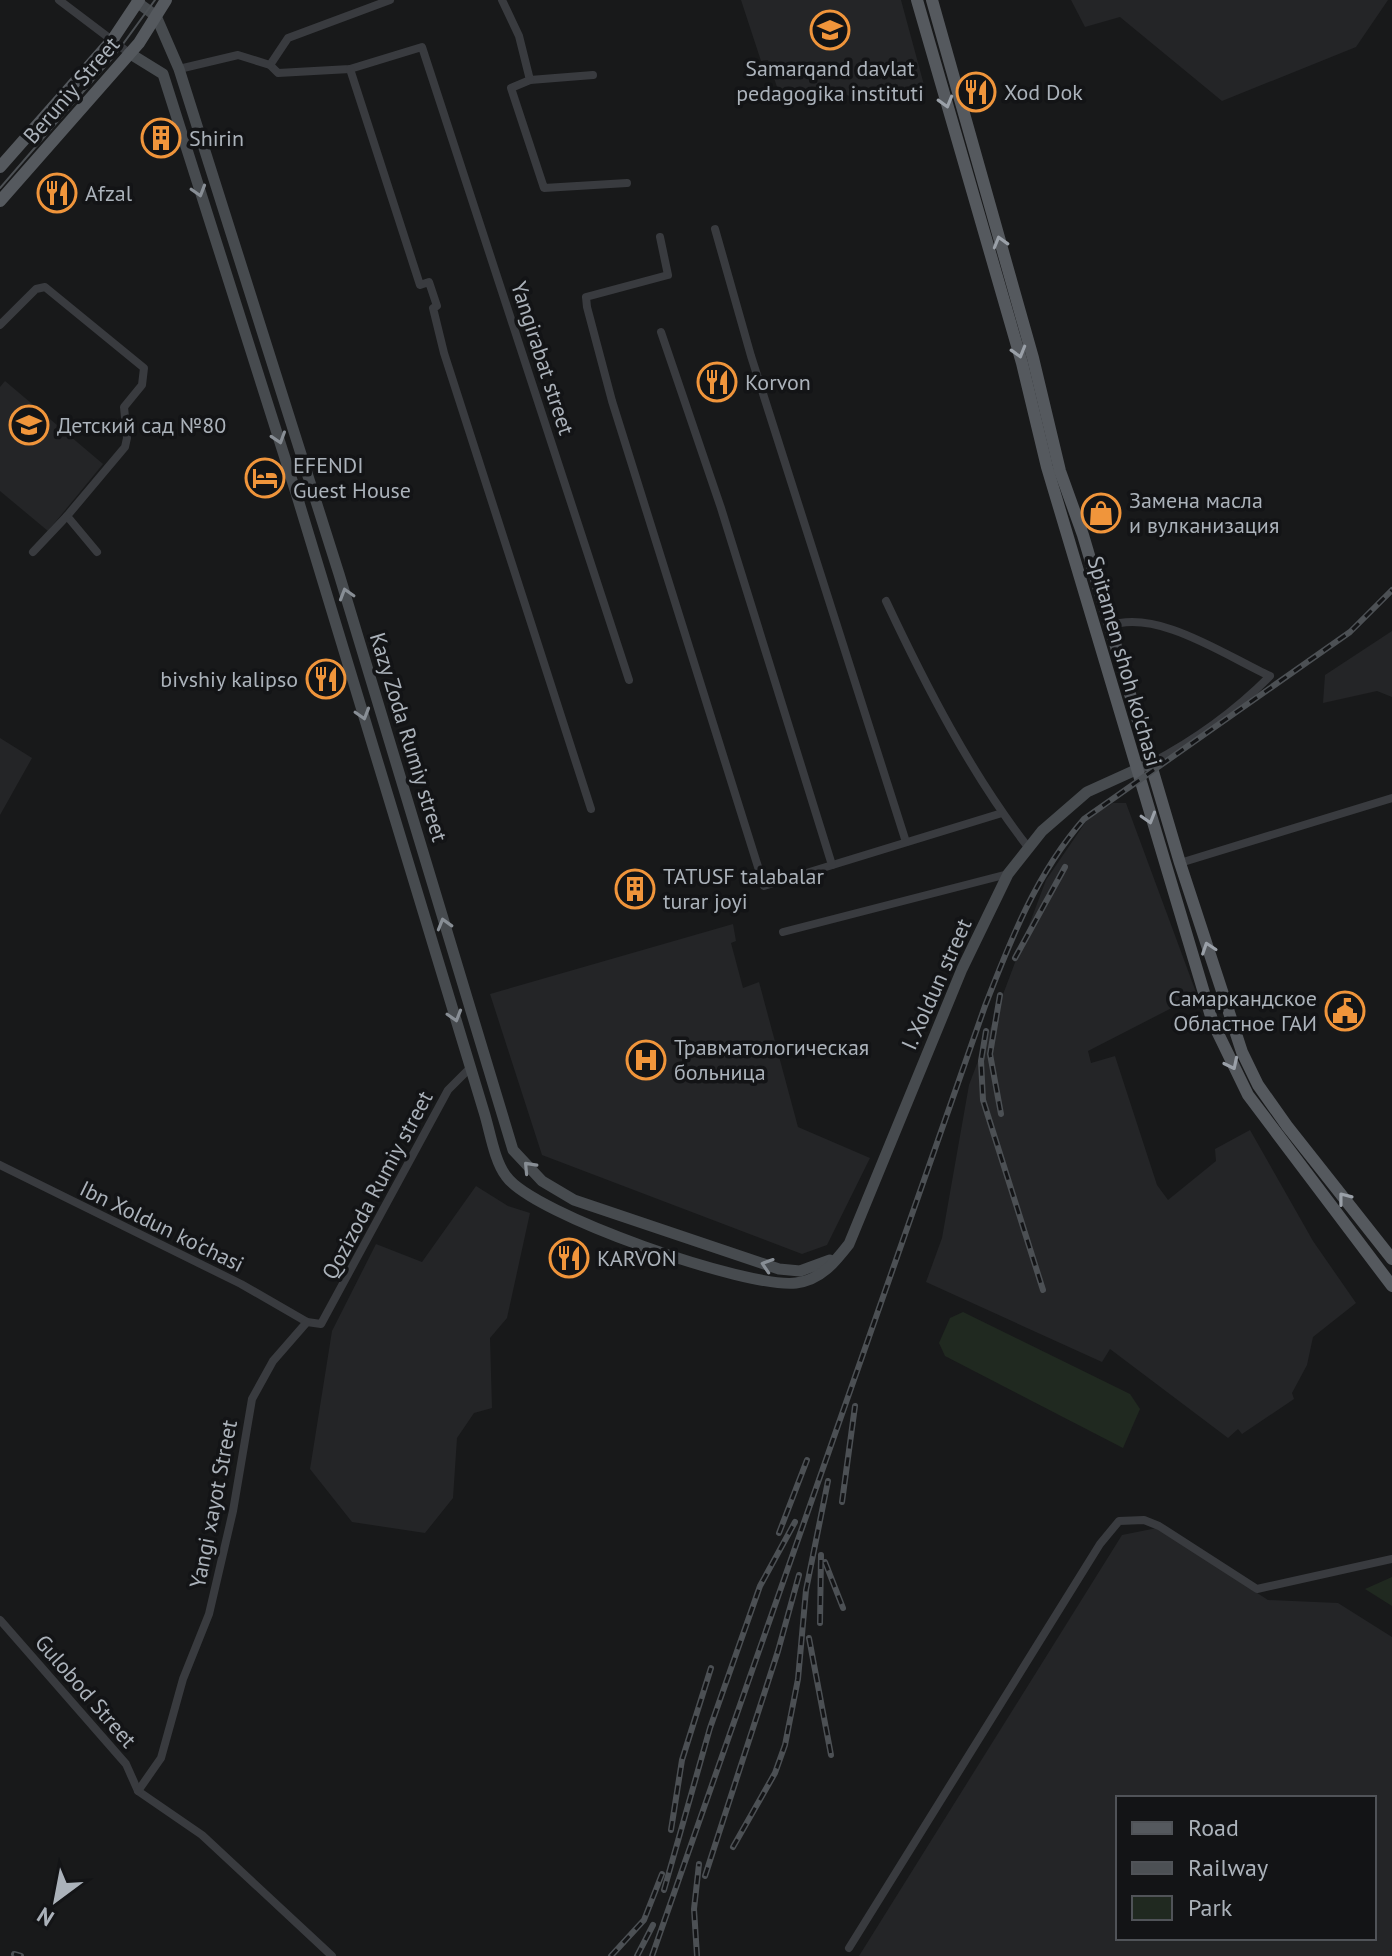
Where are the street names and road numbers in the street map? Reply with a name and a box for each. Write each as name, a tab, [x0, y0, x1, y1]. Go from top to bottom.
street label: Beruniy Street	[17, 30, 125, 149]
street label: Yangirabat street	[505, 278, 581, 439]
street label: Spitamen shoh ko'chasi	[1082, 553, 1168, 769]
street label: Kazy Zoda Rumiy street	[364, 629, 454, 845]
street label: I. Xoldun street	[895, 914, 978, 1054]
street label: Qozizoda Rumiy street	[315, 1085, 439, 1284]
street label: Ibn Xoldun ko'chasi	[75, 1174, 249, 1278]
street label: Yangi xayot Street	[183, 1417, 243, 1591]
street label: Gulobod Street	[29, 1629, 143, 1754]

